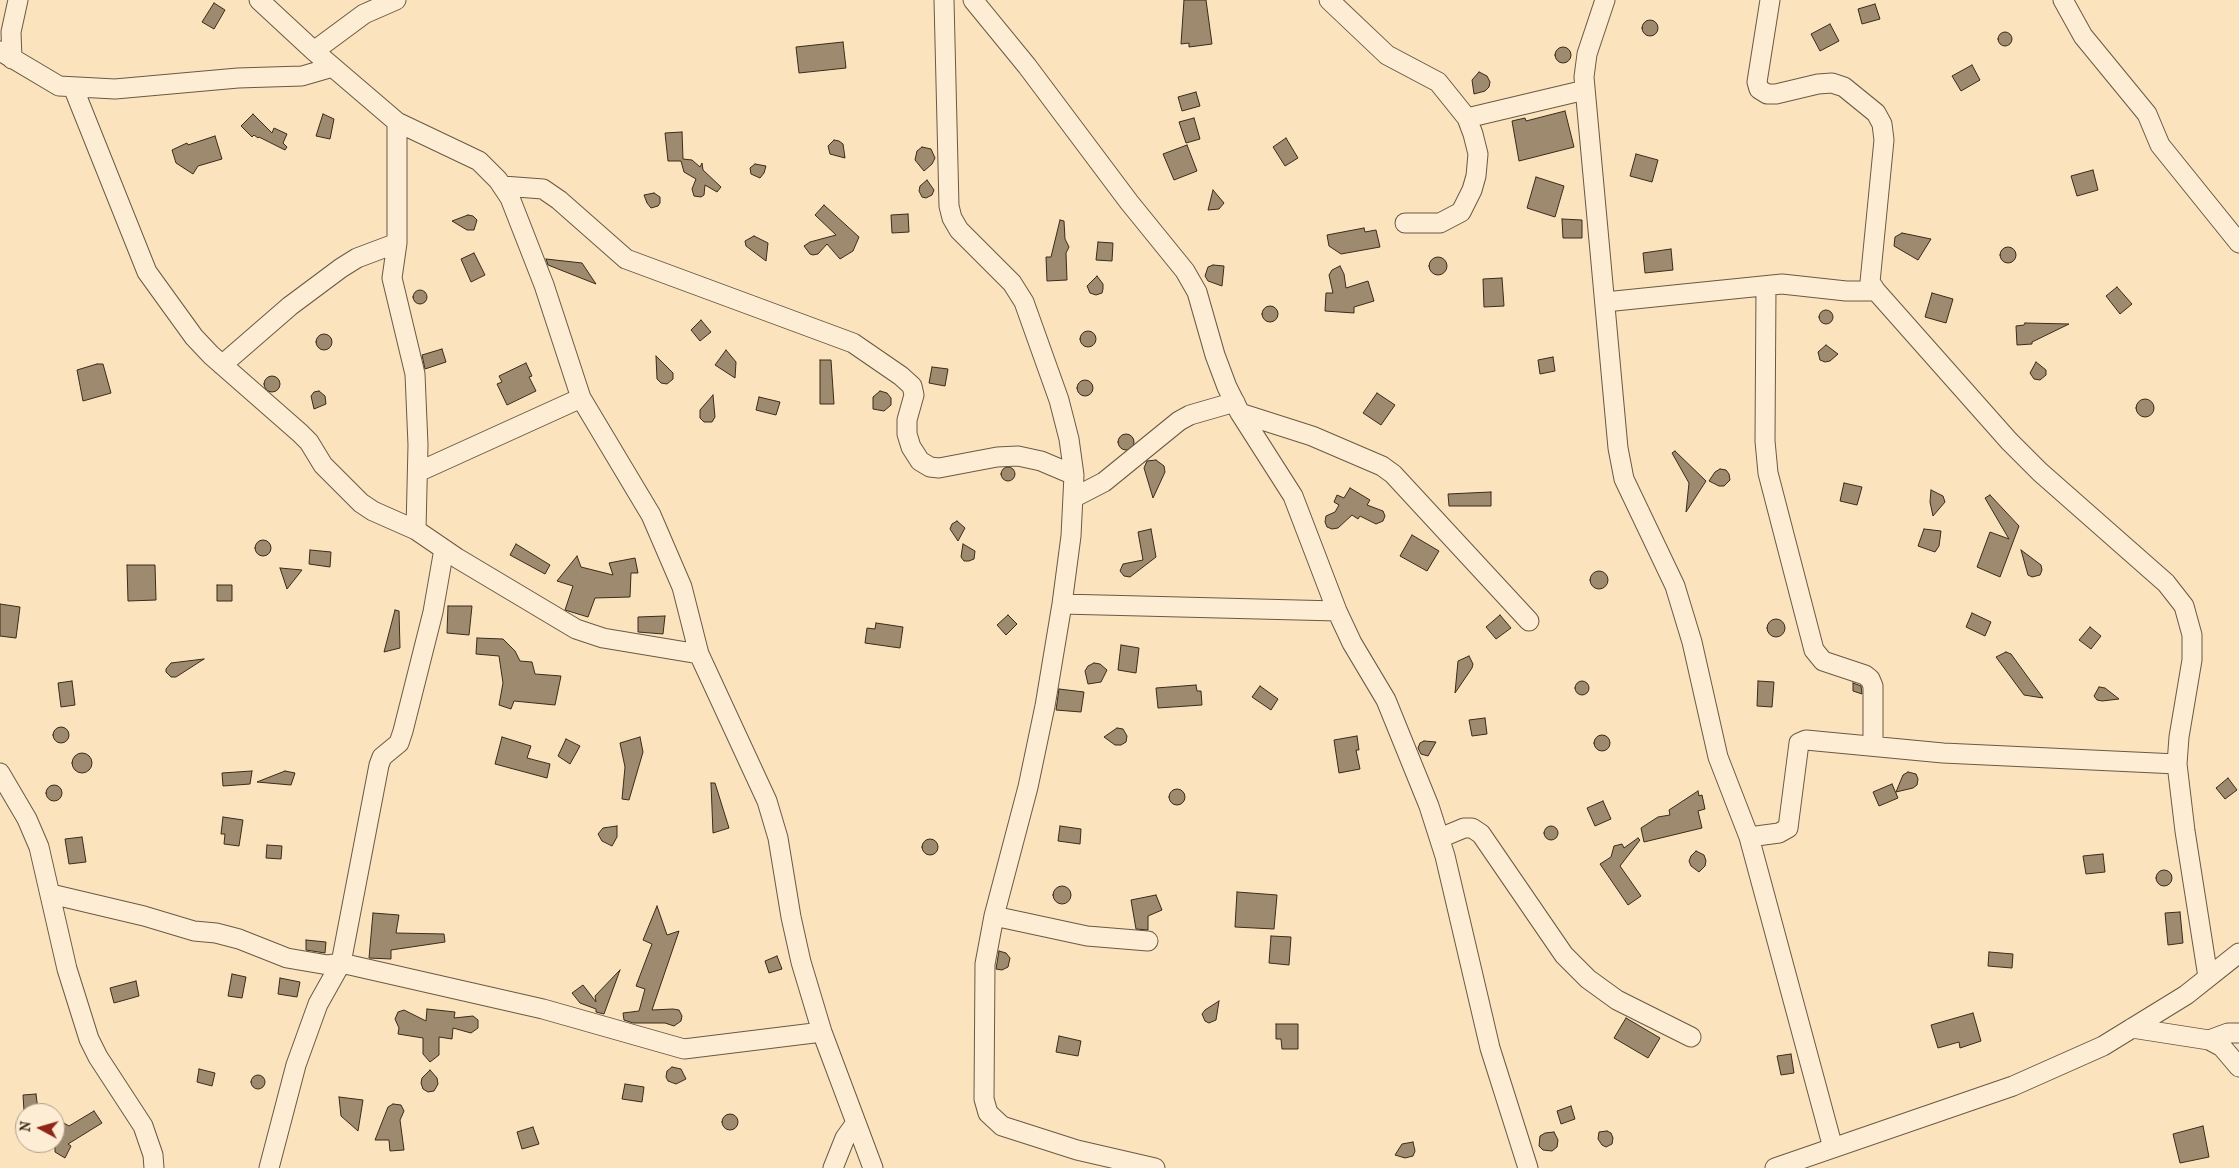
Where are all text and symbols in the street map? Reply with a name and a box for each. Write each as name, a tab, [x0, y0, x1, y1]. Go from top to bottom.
north arrow	[15, 1103, 65, 1153]
text: N	[17, 1120, 35, 1133]

